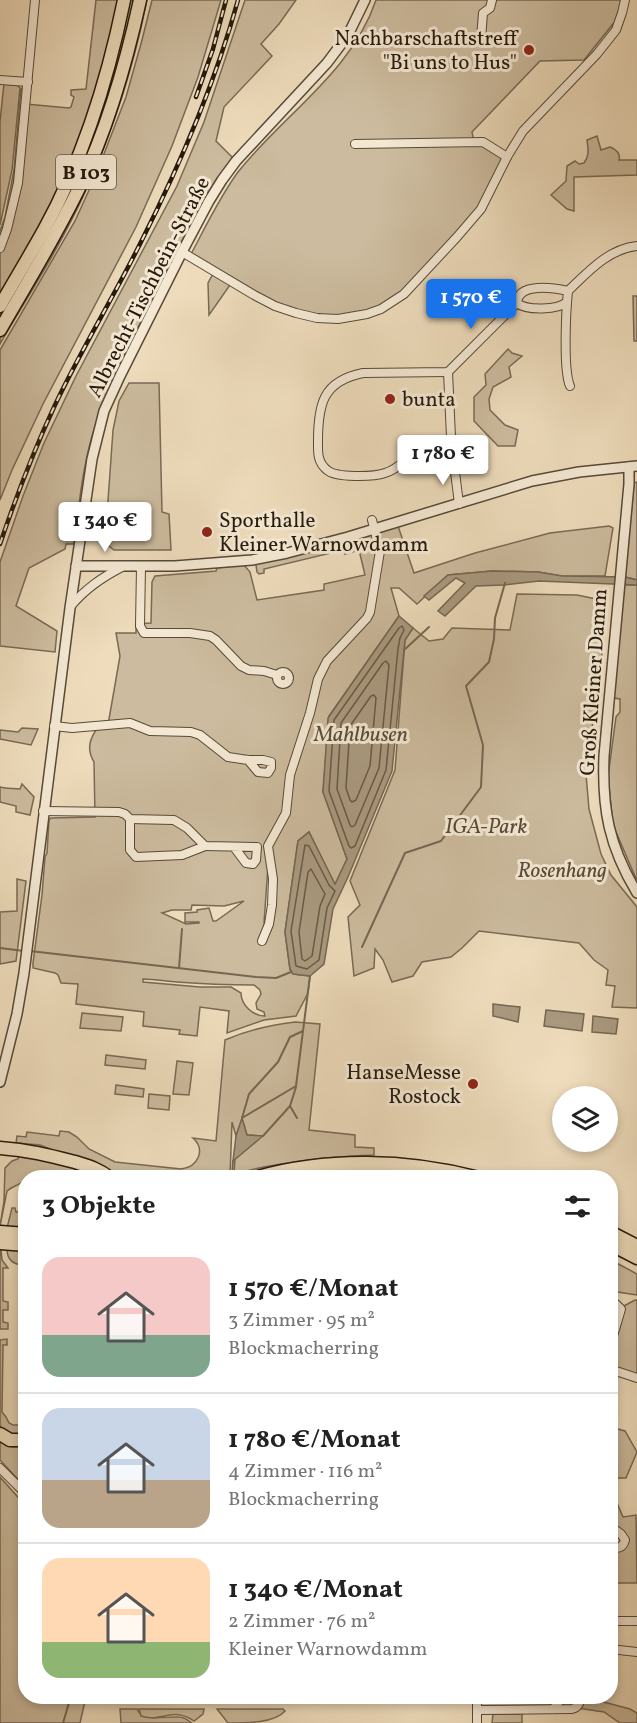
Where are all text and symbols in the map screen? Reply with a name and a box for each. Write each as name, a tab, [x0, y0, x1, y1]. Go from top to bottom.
place label: Nachbarschaftstreff "Bi uns to Hus"	[334, 25, 519, 78]
marker: Nachbarschaftstreff "Bi uns to Hus"	[522, 43, 536, 57]
road number: B 103	[56, 155, 116, 189]
street label: Albrecht-Tischbein-Straße	[81, 172, 218, 403]
pin: 1 570 €	[416, 279, 526, 330]
text: 1 570 €	[440, 284, 502, 312]
place label: bunta	[402, 386, 456, 415]
marker: bunta	[383, 392, 397, 406]
pin: 1 780 €	[388, 435, 498, 486]
text: 1 780 €	[411, 440, 475, 468]
pin: 1 340 €	[50, 502, 160, 553]
text: 1 340 €	[72, 507, 138, 535]
place label: Sporthalle Kleiner Warnowdamm	[219, 507, 429, 560]
marker: Sporthalle Kleiner Warnowdamm	[200, 525, 214, 539]
street label: Groß Kleiner Damm	[573, 588, 615, 777]
water label: Mahlbusen	[313, 720, 408, 751]
park label: IGA-Park	[445, 813, 527, 842]
park label: Rosenhang	[517, 857, 607, 886]
place label: HanseMesse Rostock	[346, 1059, 462, 1112]
marker: HanseMesse Rostock	[466, 1077, 480, 1091]
map controls	[552, 1086, 618, 1152]
button: layers	[552, 1086, 618, 1152]
text: 3 Objekte	[42, 1188, 156, 1224]
icon: filters	[561, 1190, 594, 1223]
text: 1 570 €/Monat	[228, 1271, 398, 1307]
icon: home	[90, 1281, 162, 1353]
text: 3 Zimmer · 95 m²	[228, 1307, 375, 1335]
text: Blockmacherring	[228, 1335, 379, 1363]
text: 1 780 €/Monat	[228, 1422, 400, 1458]
icon: home	[90, 1432, 162, 1504]
text: 4 Zimmer · 116 m²	[228, 1458, 383, 1486]
text: Blockmacherring	[228, 1486, 379, 1514]
text: 1 340 €/Monat	[228, 1572, 403, 1608]
icon: home	[90, 1582, 162, 1654]
text: 2 Zimmer · 76 m²	[228, 1608, 375, 1636]
text: Kleiner Warnowdamm	[228, 1636, 428, 1664]

